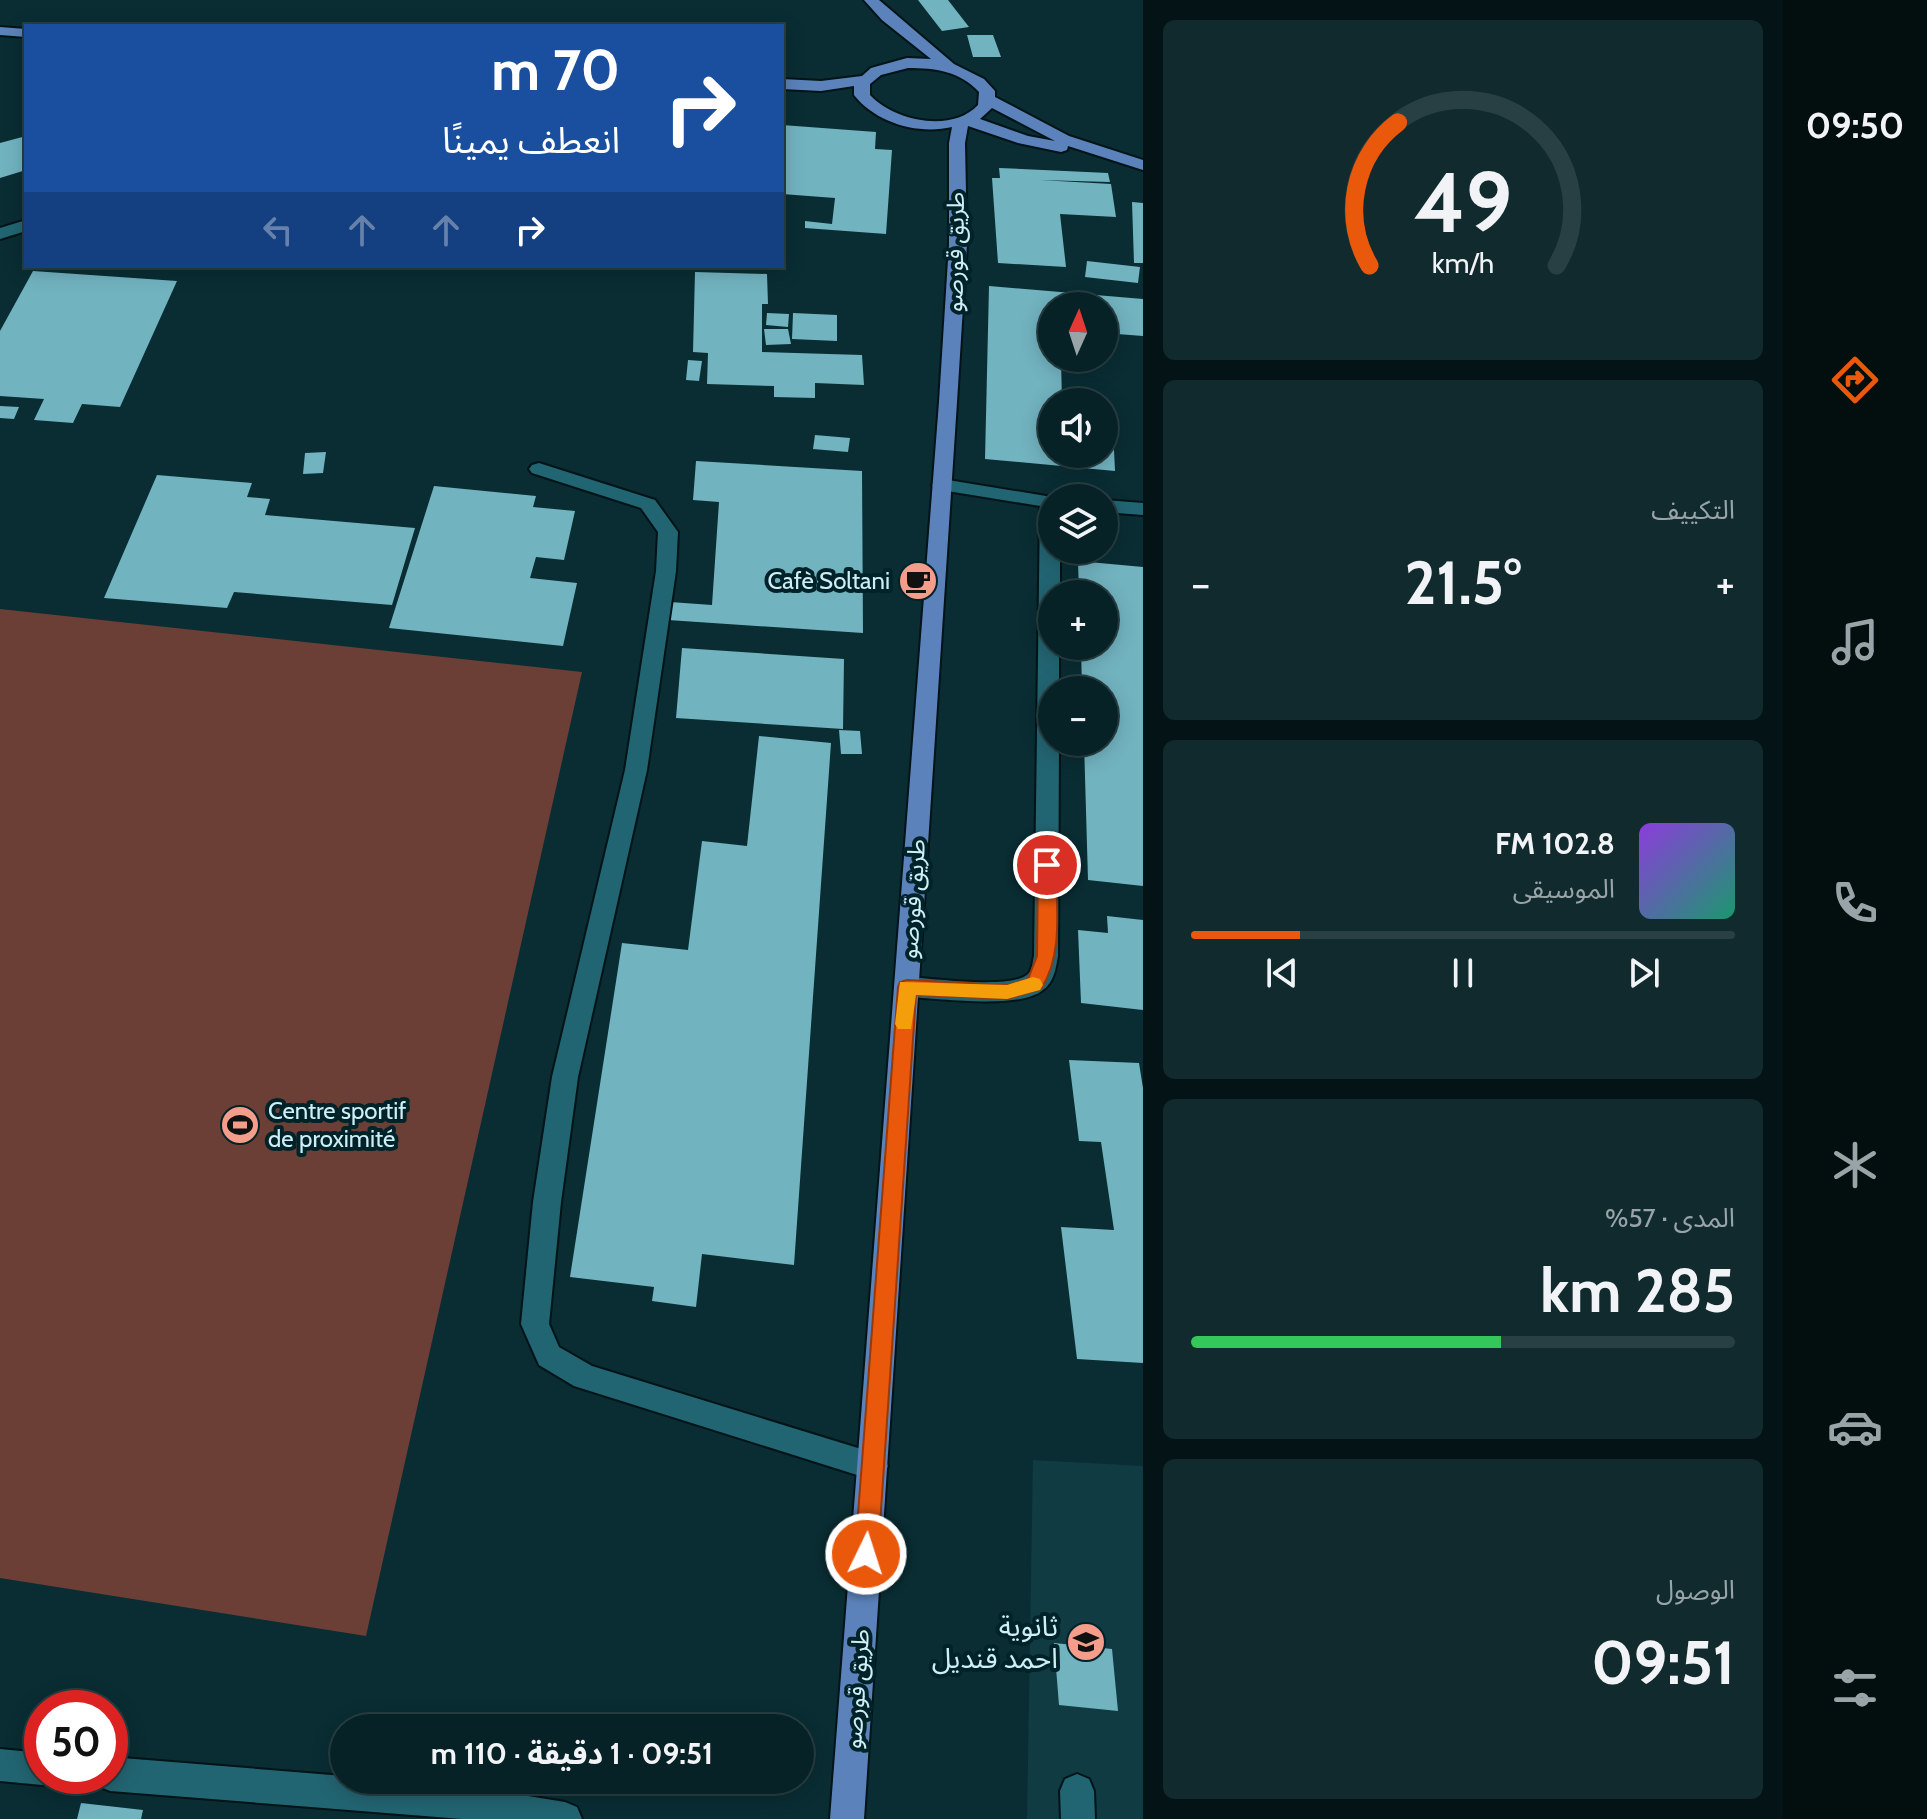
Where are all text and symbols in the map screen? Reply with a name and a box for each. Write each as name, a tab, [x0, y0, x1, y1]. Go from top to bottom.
text: 70 m	[491, 36, 620, 104]
icon: right	[648, 56, 752, 160]
text: 09:50	[1806, 103, 1904, 147]
text: انعطف يمينًا	[442, 118, 620, 162]
text: 49	[1414, 151, 1512, 252]
street label: طريق قورصو	[939, 192, 971, 312]
icon: left	[256, 208, 300, 252]
icon: ahead	[340, 208, 384, 252]
icon: ahead	[424, 208, 468, 252]
icon: right	[508, 208, 552, 252]
text: km/h	[1432, 245, 1494, 280]
north arrow	[1038, 292, 1118, 372]
map controls	[1038, 292, 1118, 756]
icon: directions	[1827, 352, 1883, 408]
button: sound	[1038, 388, 1118, 468]
button: layers	[1038, 484, 1118, 564]
text: التكييف	[1651, 494, 1735, 526]
text: 21.5°	[1405, 546, 1521, 619]
text: −	[1191, 557, 1210, 610]
text: +	[1716, 557, 1735, 610]
cafe icon: Cafè Soltani	[897, 560, 939, 602]
place label: Cafè Soltani	[768, 566, 890, 595]
button: +	[1038, 580, 1118, 660]
icon: music	[1827, 614, 1883, 670]
button: −	[1038, 676, 1118, 756]
text: 102.8 FM	[1495, 825, 1615, 862]
pin	[1013, 831, 1081, 899]
street label: طريق قورصو	[894, 838, 932, 960]
icon: arrive	[1025, 843, 1069, 887]
text: الموسيقى	[1513, 873, 1615, 905]
icon: phone	[1827, 875, 1883, 931]
icon: previous	[1260, 951, 1304, 995]
icon: pause	[1441, 951, 1485, 995]
icon: next	[1622, 951, 1666, 995]
place label: Centre sportif de proximité	[268, 1096, 406, 1153]
sports icon: Centre sportif de proximité	[219, 1104, 261, 1146]
icon: climate	[1827, 1137, 1883, 1193]
text: المدى · 57%	[1605, 1202, 1735, 1234]
text: 285 km	[1540, 1254, 1735, 1327]
icon: car	[1827, 1399, 1883, 1455]
position arrow	[824, 1512, 908, 1596]
text: الوصول	[1656, 1574, 1735, 1606]
place label: ثانوية احمد قنديل	[932, 1609, 1058, 1675]
school or university icon: ثانوية احمد قنديل	[1065, 1621, 1107, 1663]
text: 09:51	[1591, 1626, 1735, 1699]
street label: طريق قورصو	[838, 1628, 876, 1750]
icon: filters	[1827, 1660, 1883, 1716]
speed limit sign: 50	[24, 1690, 128, 1794]
text: 09:51 · 1 دقيقة · 110 m	[431, 1735, 713, 1772]

